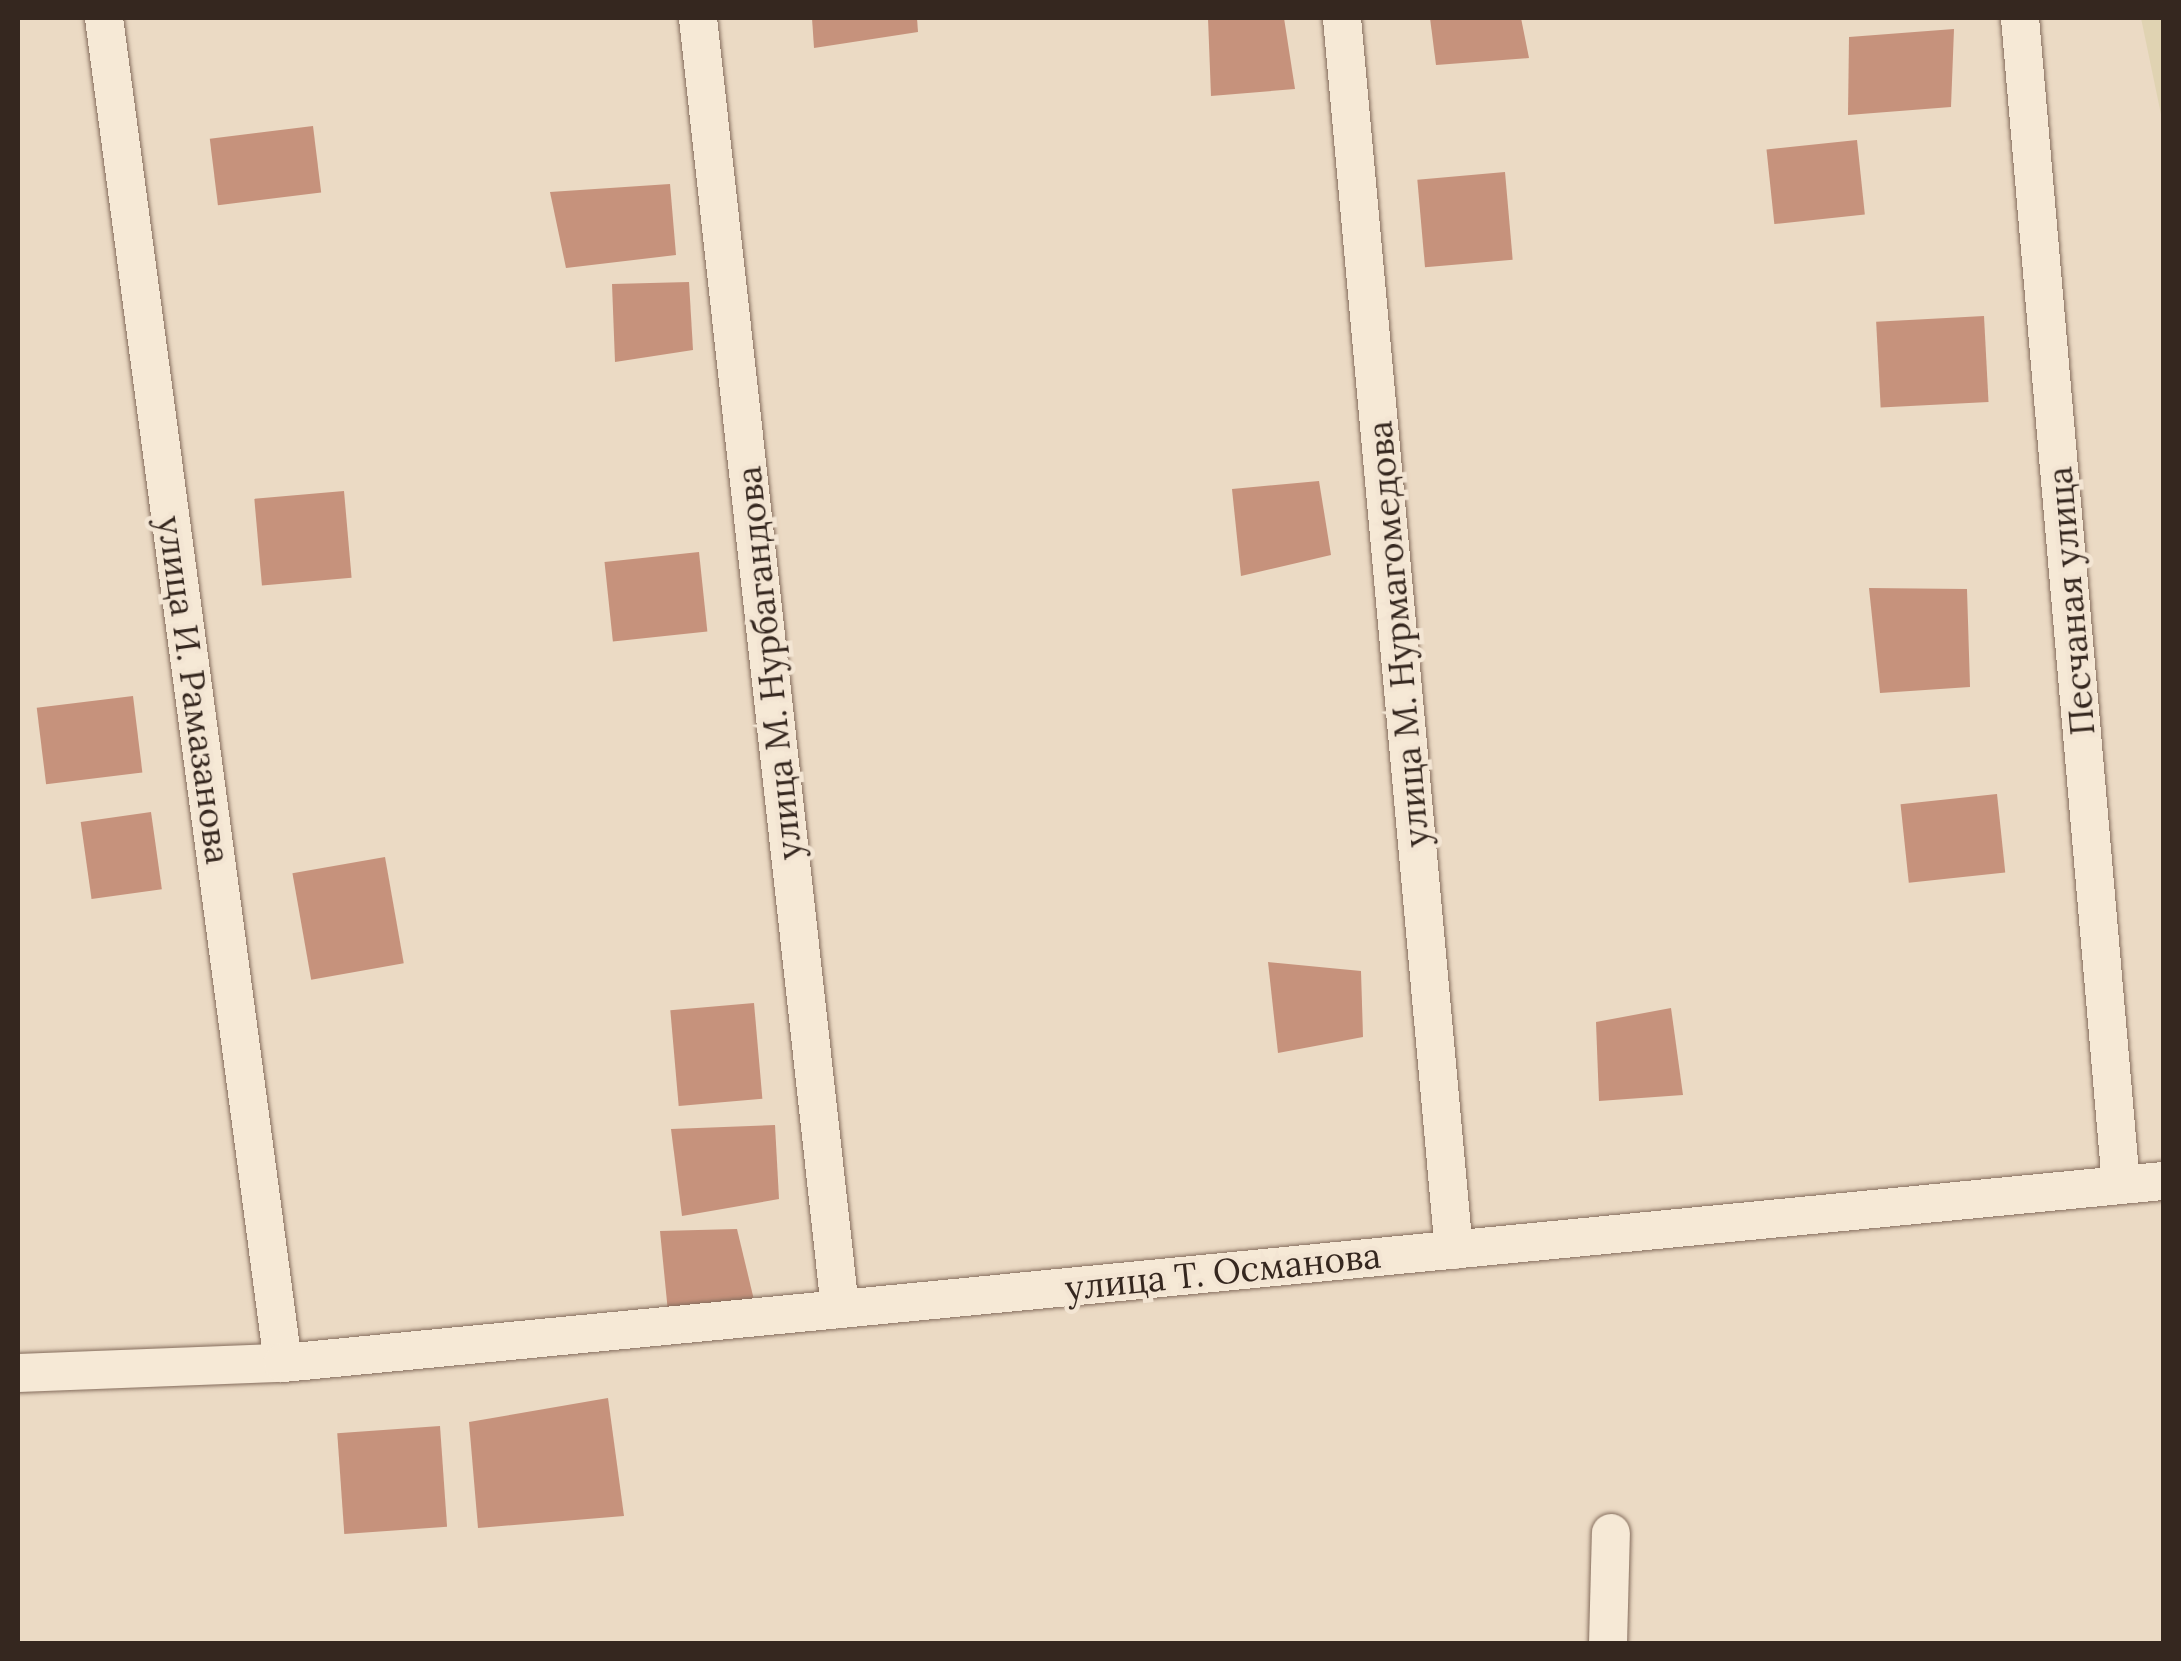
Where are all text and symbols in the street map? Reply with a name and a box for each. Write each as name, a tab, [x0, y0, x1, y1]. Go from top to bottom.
street label: улица М. Нурмагомедова	[1358, 419, 1438, 849]
street label: улица М. Нурбагандова	[727, 464, 811, 862]
street label: Песчаная улица	[2038, 465, 2104, 737]
street label: улица И. Рамазанова	[149, 513, 239, 867]
street label: улица Т. Османова	[1063, 1235, 1383, 1309]

